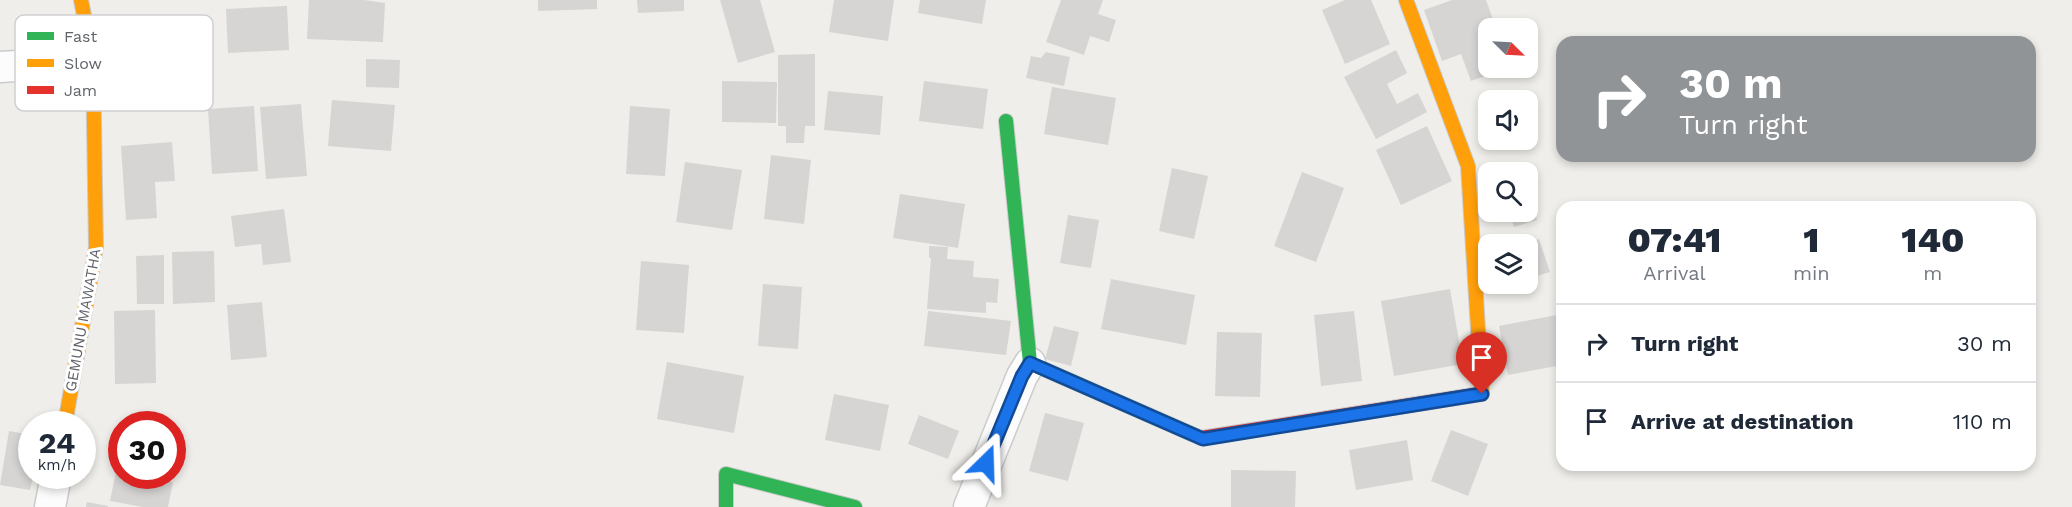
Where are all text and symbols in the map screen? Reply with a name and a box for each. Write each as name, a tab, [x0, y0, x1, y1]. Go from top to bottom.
legend	[15, 15, 213, 111]
north arrow	[1478, 18, 1538, 78]
map controls	[1478, 18, 1538, 294]
text: Fast	[64, 27, 97, 46]
text: Slow	[64, 54, 102, 73]
text: 30 m	[1679, 59, 1783, 108]
icon: right	[1580, 60, 1658, 138]
text: Jam	[64, 81, 97, 100]
button: sound	[1478, 90, 1538, 150]
text: Turn right	[1679, 109, 1808, 141]
button: search	[1478, 162, 1538, 222]
text: 07:41	[1628, 219, 1721, 261]
text: 1	[1803, 219, 1819, 261]
text: 140	[1901, 219, 1964, 261]
button: layers	[1478, 234, 1538, 294]
street label: GEMUNU MAWATHA	[62, 247, 104, 393]
text: Arrival	[1643, 261, 1706, 285]
text: min	[1793, 261, 1830, 285]
text: m	[1923, 261, 1942, 285]
icon: right	[1580, 327, 1613, 360]
text: Turn right	[1631, 331, 1738, 356]
text: 30 m	[1957, 331, 2012, 356]
pin	[1456, 332, 1507, 394]
icon: arrive	[1465, 341, 1498, 374]
icon: arrive	[1580, 405, 1613, 438]
text: Arrive at destination	[1631, 409, 1854, 434]
text: 110 m	[1953, 409, 2012, 434]
speed limit sign: 30	[108, 411, 186, 489]
text: 24	[39, 425, 75, 460]
position arrow	[954, 431, 1018, 495]
text: km/h	[38, 456, 76, 474]

